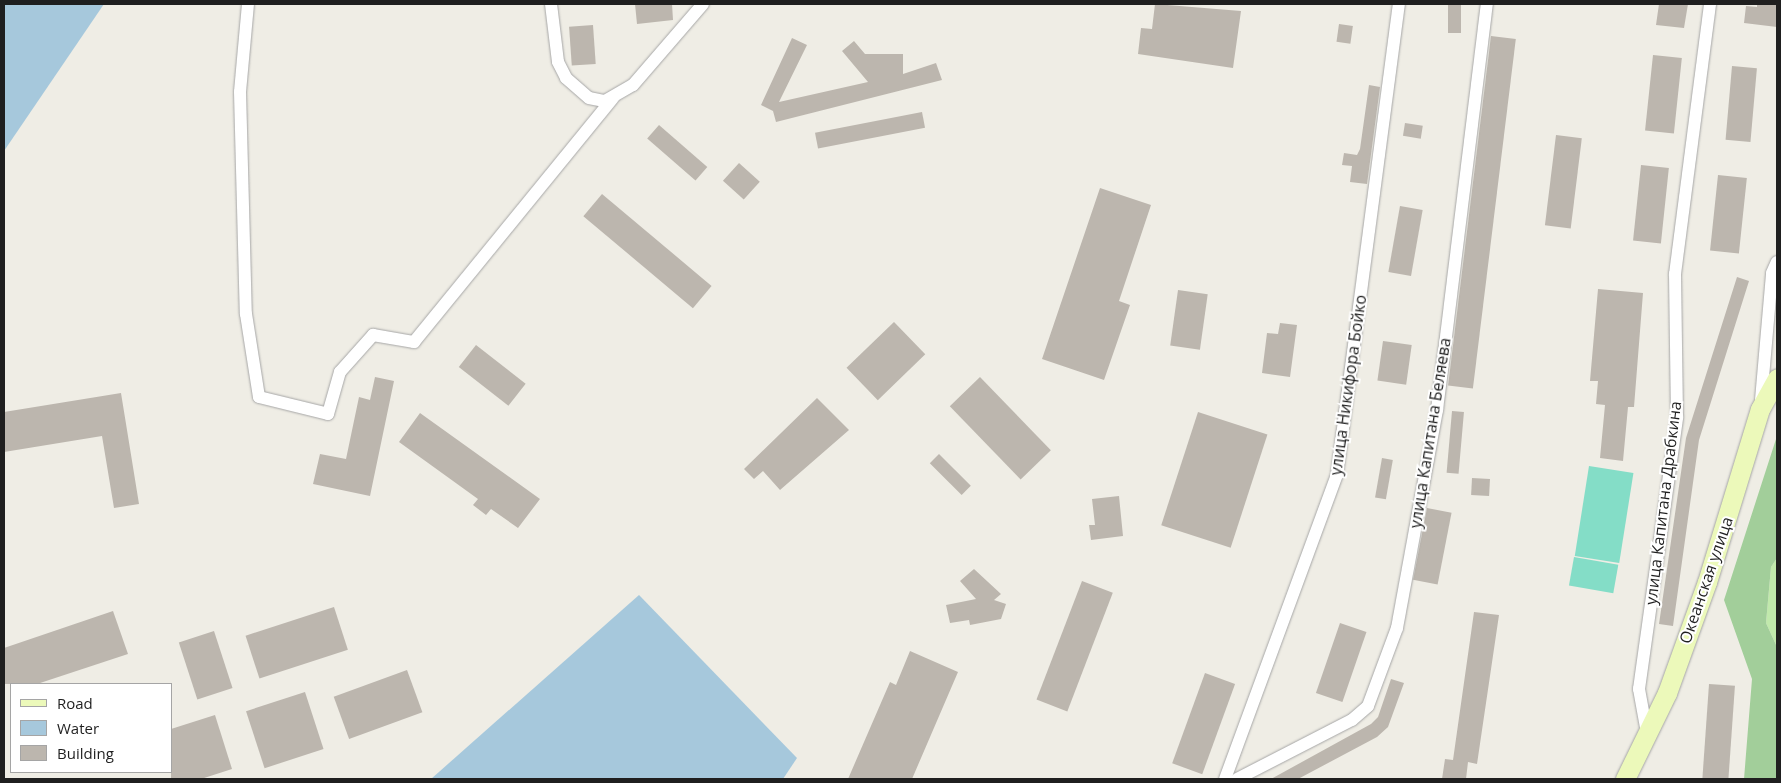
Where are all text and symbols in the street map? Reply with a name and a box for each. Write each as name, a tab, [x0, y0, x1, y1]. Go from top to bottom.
street label: улица Никифора Бойко	[1326, 293, 1370, 477]
street label: улица Капитана Беляева	[1405, 336, 1455, 530]
street label: улица Капитана Драбкина	[1641, 400, 1685, 606]
street label: Океанская улица	[1675, 514, 1737, 646]
legend	[10, 683, 172, 773]
text: Road	[57, 693, 93, 713]
text: Water	[57, 718, 99, 738]
text: Building	[57, 743, 114, 763]

